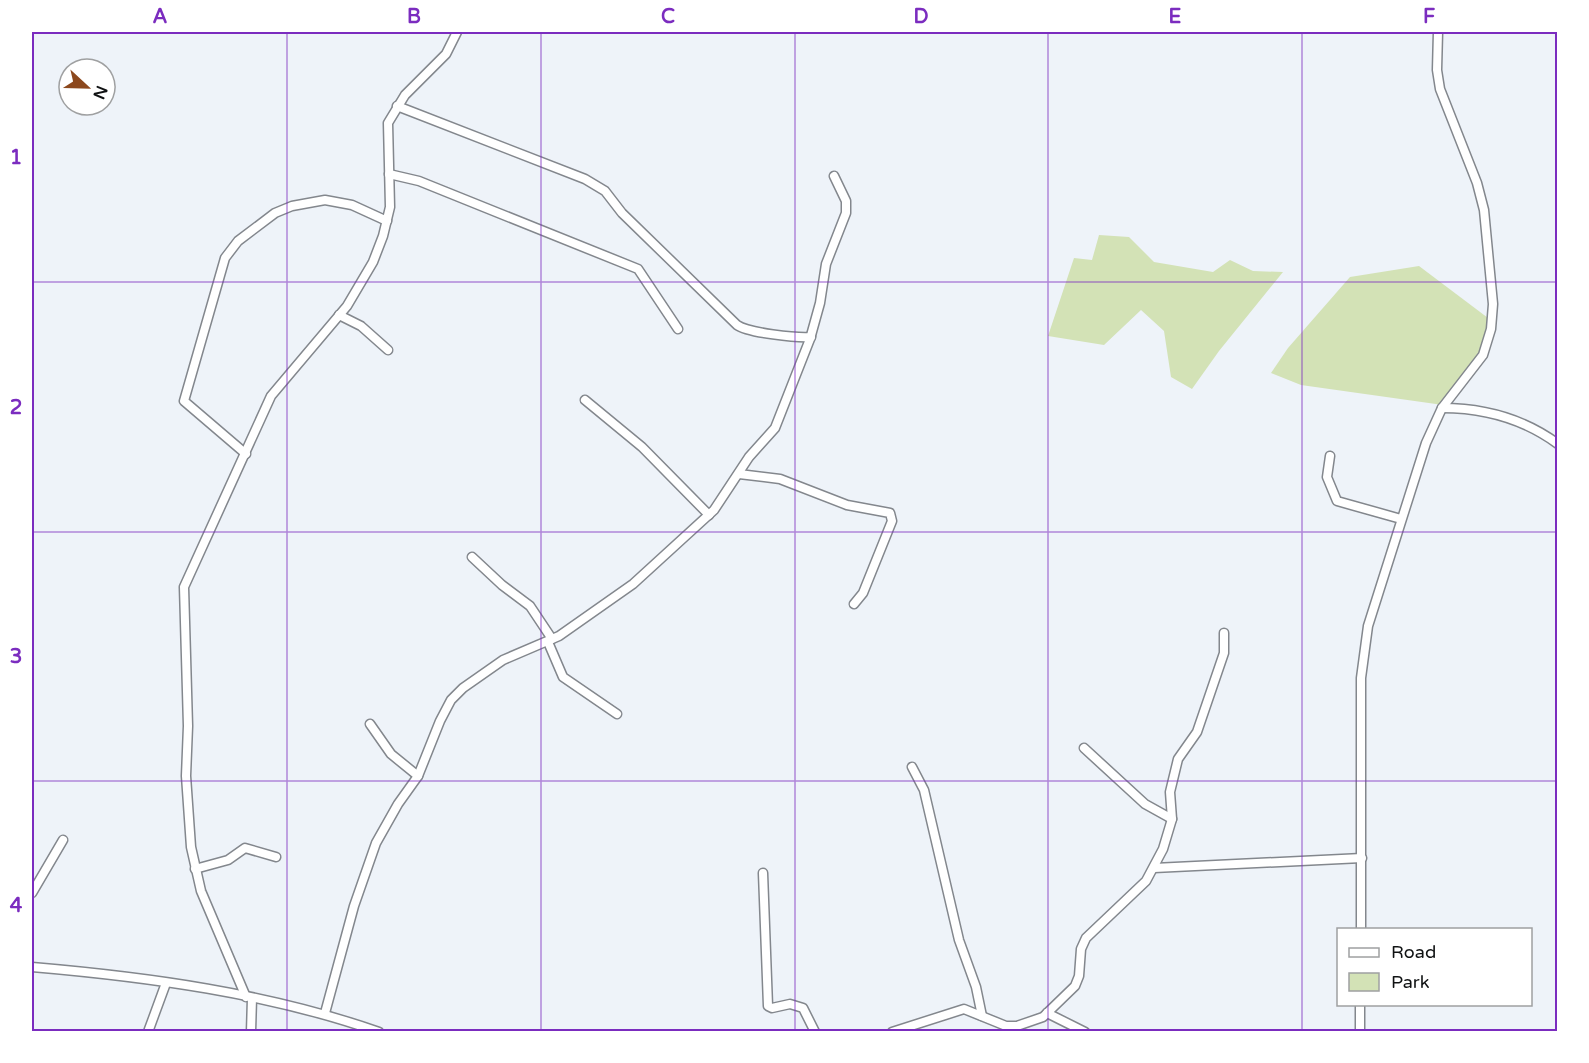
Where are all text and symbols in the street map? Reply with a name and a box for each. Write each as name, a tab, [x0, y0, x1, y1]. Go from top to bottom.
text: A	[153, 5, 168, 29]
text: B	[407, 5, 421, 29]
text: C	[661, 5, 675, 29]
text: D	[913, 5, 929, 29]
text: E	[1169, 5, 1182, 29]
text: F	[1423, 5, 1435, 29]
north arrow	[57, 57, 117, 117]
text: N	[88, 83, 112, 102]
text: 1	[10, 146, 22, 170]
text: 2	[10, 396, 22, 420]
text: 3	[10, 645, 22, 669]
text: 4	[10, 894, 23, 918]
legend	[1337, 928, 1532, 1006]
text: Road	[1391, 941, 1436, 963]
text: Park	[1391, 971, 1430, 993]

